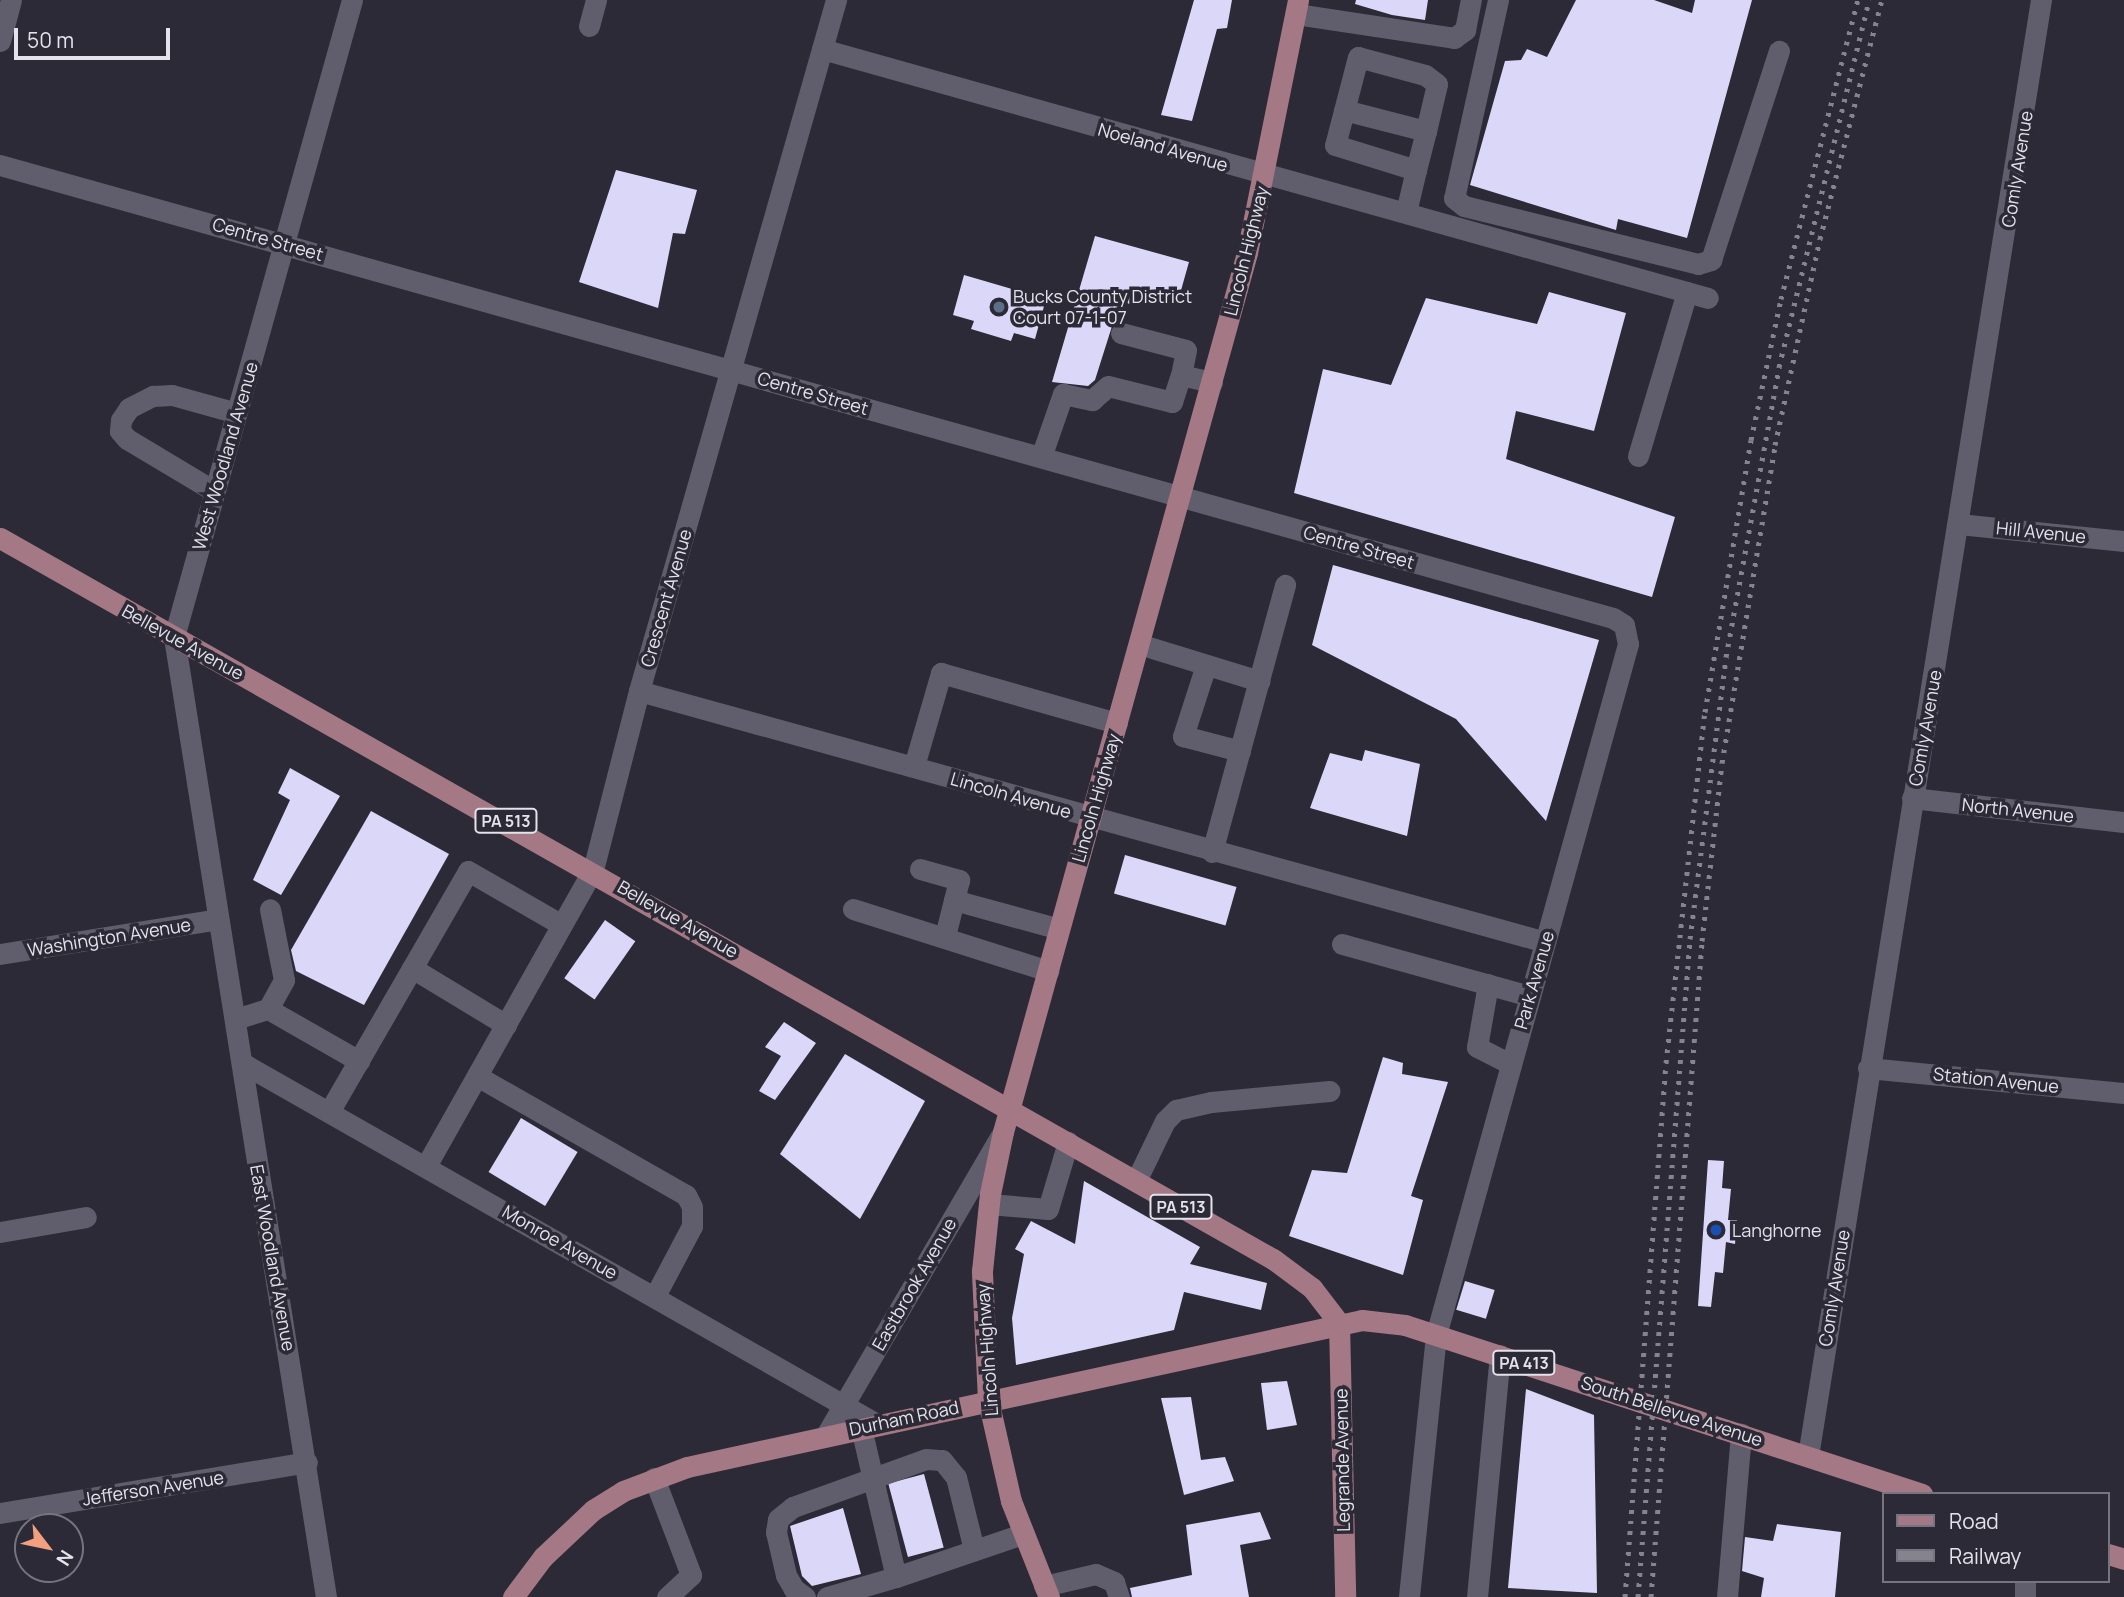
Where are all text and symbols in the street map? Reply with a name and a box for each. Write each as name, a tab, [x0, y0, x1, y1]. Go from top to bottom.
scale bar	[18, 14, 173, 58]
text: 50 m	[27, 26, 74, 54]
street label: Comly Avenue	[1997, 109, 2037, 229]
street label: Noeland Avenue	[1096, 118, 1230, 176]
street label: Lincoln Highway	[1219, 184, 1273, 318]
street label: Centre Street	[210, 213, 326, 265]
place label: Bucks County District Court 07-1-07	[1013, 286, 1192, 328]
marker: Bucks County District Court 07-1-07	[991, 299, 1007, 315]
street label: West Woodland Avenue	[188, 359, 262, 553]
street label: Centre Street	[755, 367, 871, 419]
street label: Hill Avenue	[1995, 517, 2087, 547]
street label: Centre Street	[1301, 521, 1417, 573]
street label: Crescent Avenue	[636, 527, 696, 669]
street label: Bellevue Avenue	[118, 600, 248, 684]
street label: Comly Avenue	[1904, 668, 1946, 788]
street label: Lincoln Highway	[1067, 731, 1125, 865]
street label: Lincoln Avenue	[948, 767, 1074, 823]
street label: North Avenue	[1961, 793, 2075, 827]
road number: PA 513	[473, 808, 539, 834]
street label: Bellevue Avenue	[614, 876, 742, 962]
street label: Washington Avenue	[26, 913, 192, 961]
street label: Park Avenue	[1510, 928, 1558, 1032]
street label: Station Avenue	[1932, 1063, 2060, 1097]
street label: East Woodland Avenue	[246, 1163, 300, 1353]
road number: PA 513	[1148, 1194, 1214, 1219]
street label: Monroe Avenue	[499, 1200, 621, 1284]
street label: Eastbrook Avenue	[867, 1214, 961, 1354]
place label: Langhorne	[1732, 1219, 1822, 1241]
marker: Langhorne	[1706, 1220, 1726, 1240]
street label: Comly Avenue	[1814, 1228, 1854, 1348]
street label: Lincoln Highway	[972, 1283, 1002, 1417]
road number: PA 413	[1491, 1350, 1557, 1376]
street label: South Bellevue Avenue	[1578, 1371, 1766, 1451]
street label: Legrande Avenue	[1330, 1388, 1354, 1532]
street label: Durham Road	[847, 1396, 961, 1440]
street label: Jefferson Avenue	[81, 1466, 225, 1510]
legend	[1882, 1492, 2110, 1583]
text: Road	[1949, 1507, 1999, 1535]
north arrow	[14, 1513, 84, 1583]
text: Railway	[1949, 1542, 2021, 1570]
text: N	[50, 1545, 80, 1571]

